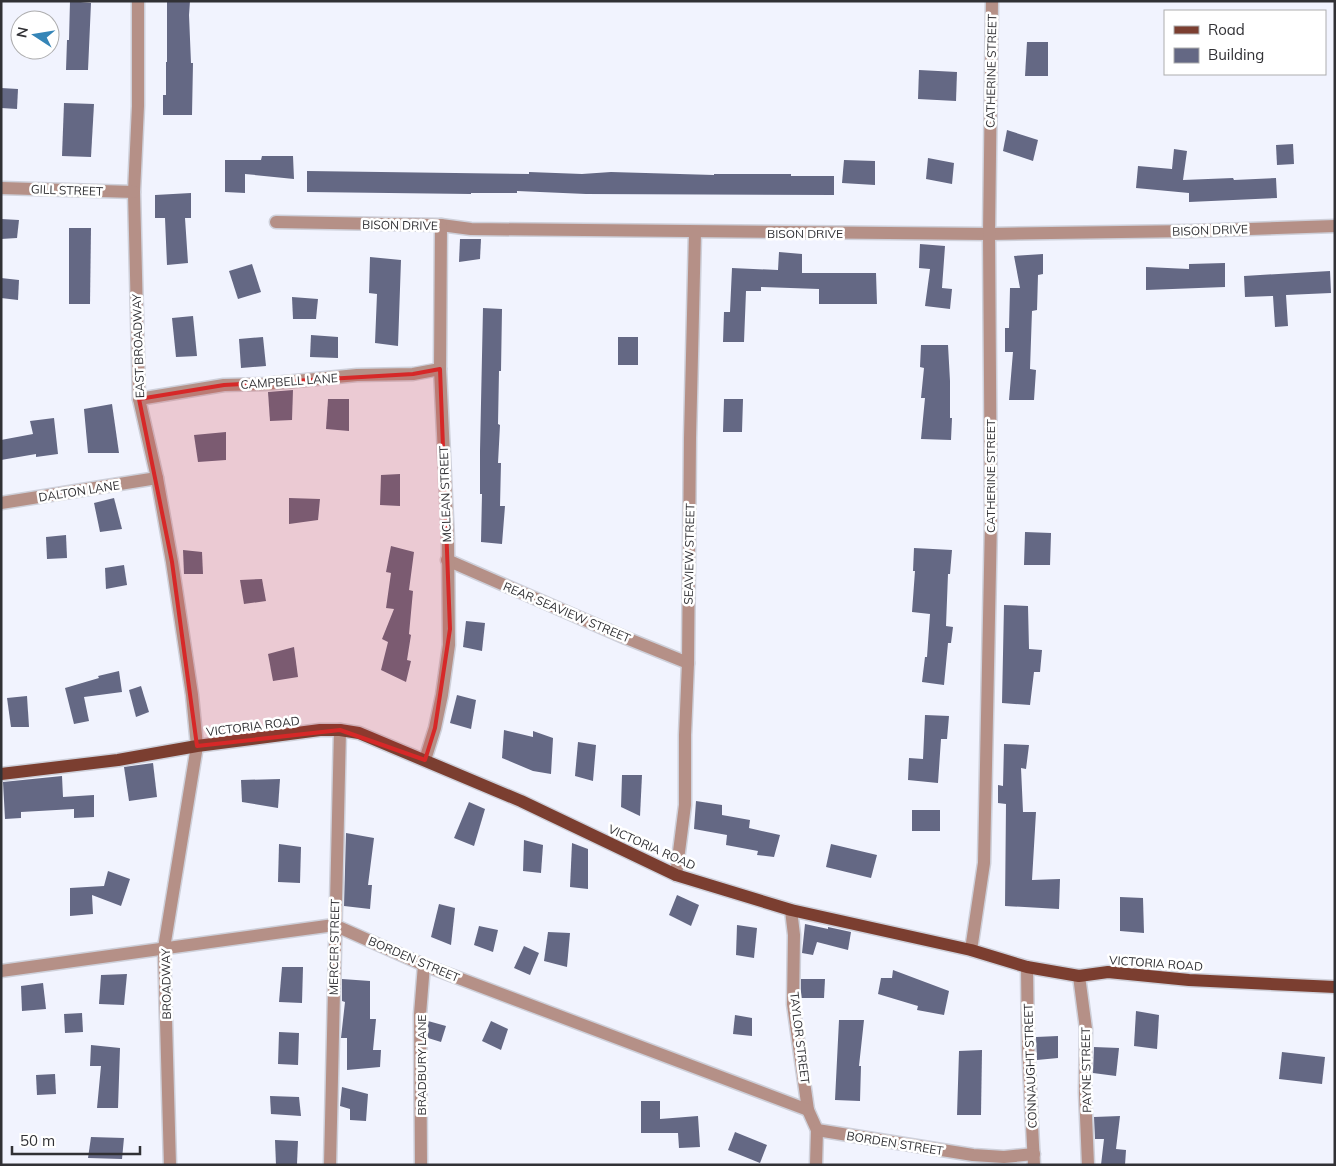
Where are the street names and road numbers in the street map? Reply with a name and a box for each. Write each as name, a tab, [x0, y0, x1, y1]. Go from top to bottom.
street label: CATHERINE STREET	[983, 13, 1000, 128]
street label: GILL STREET	[31, 181, 104, 199]
street label: BISON DRIVE	[362, 217, 438, 233]
street label: BISON DRIVE	[1172, 221, 1248, 239]
street label: BISON DRIVE	[767, 226, 843, 241]
street label: EAST BROADWAY	[129, 293, 147, 398]
street label: CAMPBELL LANE	[240, 370, 338, 392]
street label: CATHERINE STREET	[983, 418, 998, 533]
street label: MCLEAN STREET	[436, 445, 454, 543]
street label: DALTON LANE	[37, 477, 121, 505]
street label: SEAVIEW STREET	[681, 502, 697, 605]
street label: REAR SEAVIEW STREET	[501, 578, 634, 646]
street label: VICTORIA ROAD	[205, 713, 301, 739]
street label: VICTORIA ROAD	[606, 821, 698, 873]
street label: MERCER STREET	[326, 898, 342, 995]
street label: BORDEN STREET	[366, 933, 463, 985]
street label: BROADWAY	[158, 948, 174, 1020]
street label: VICTORIA ROAD	[1109, 952, 1203, 974]
street label: TAYLOR STREET	[787, 991, 813, 1086]
street label: CONNAUGHT STREET	[1020, 1002, 1040, 1129]
street label: BRADBURY LANE	[414, 1015, 429, 1115]
street label: PAYNE STREET	[1078, 1026, 1094, 1113]
street label: BORDEN STREET	[845, 1128, 945, 1158]

